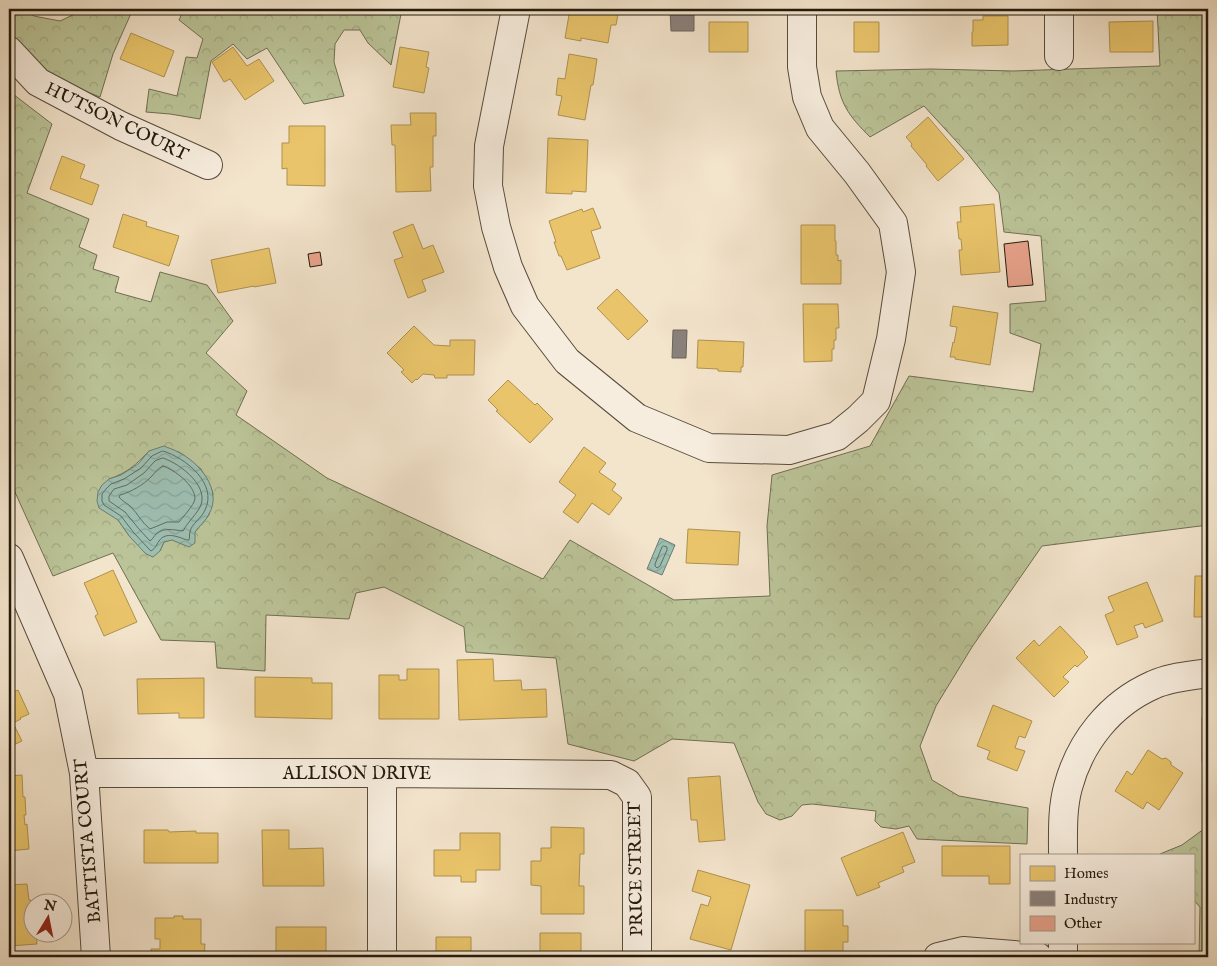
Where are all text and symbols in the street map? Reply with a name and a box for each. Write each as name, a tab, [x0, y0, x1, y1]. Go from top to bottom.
street label: HUTSON COURT	[41, 78, 192, 167]
street label: BATTISTA COURT	[70, 758, 107, 924]
street label: ALLISON DRIVE	[282, 763, 431, 786]
street label: PRICE STREET	[624, 801, 649, 937]
legend	[1020, 854, 1194, 944]
text: Homes	[1064, 864, 1108, 883]
text: Industry	[1064, 890, 1118, 909]
north arrow	[22, 894, 72, 944]
text: N	[42, 896, 58, 916]
text: Other	[1064, 914, 1102, 933]

